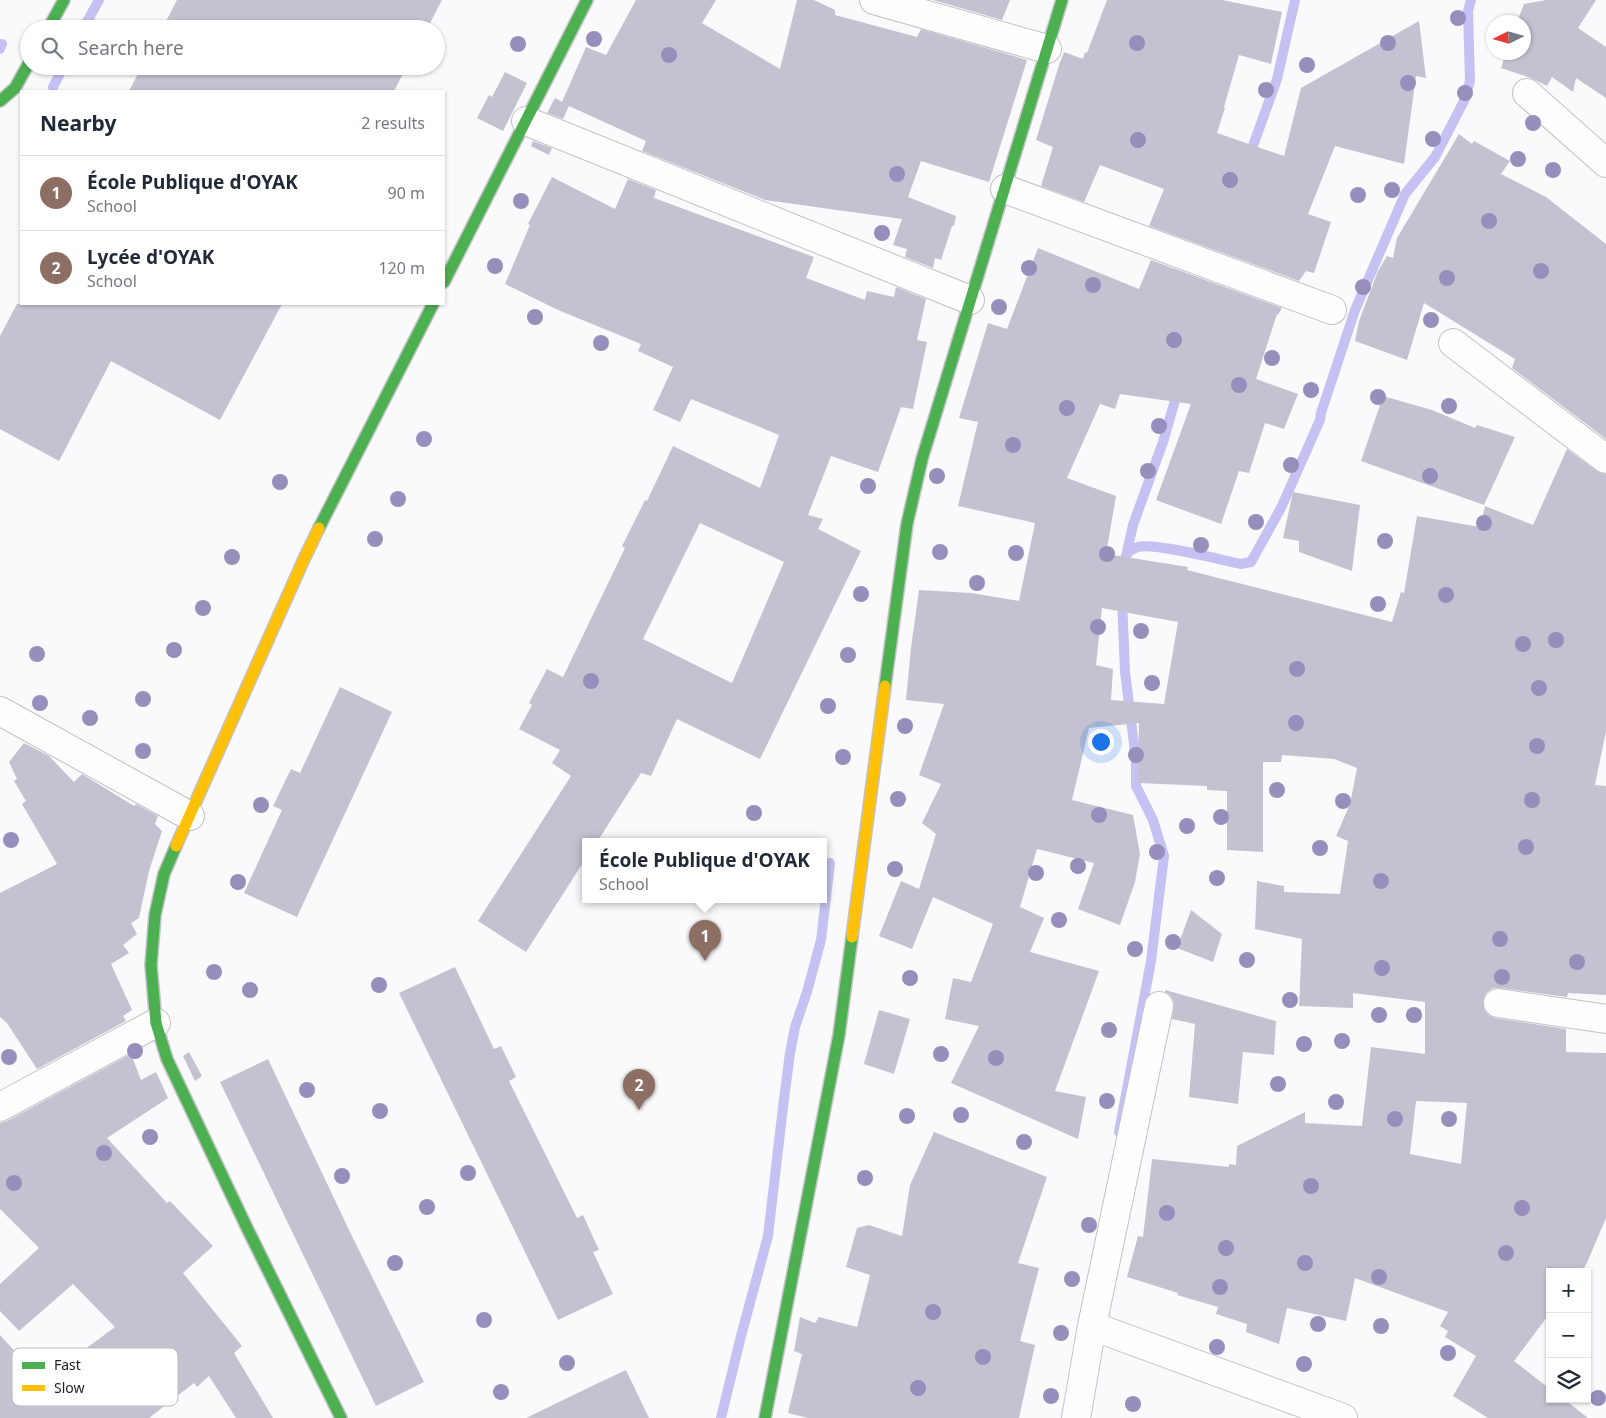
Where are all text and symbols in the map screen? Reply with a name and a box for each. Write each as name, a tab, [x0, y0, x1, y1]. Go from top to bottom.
north arrow	[1486, 15, 1531, 60]
search box	[20, 20, 445, 75]
icon: search	[38, 34, 66, 62]
text: Search here	[78, 35, 184, 61]
text: Nearby	[40, 109, 116, 137]
text: 2 results	[361, 112, 425, 134]
text: École Publique d'OYAK	[87, 169, 298, 195]
text: 1	[51, 182, 61, 204]
text: 90 m	[388, 182, 425, 204]
text: School	[87, 195, 137, 217]
text: Lycée d'OYAK	[87, 244, 214, 270]
text: 2	[51, 257, 61, 279]
text: 120 m	[378, 257, 425, 279]
text: School	[87, 270, 137, 292]
your location	[1088, 729, 1114, 755]
popup	[582, 838, 827, 903]
text: École Publique d'OYAK	[599, 847, 810, 873]
text: School	[599, 873, 649, 895]
pin: 1	[689, 920, 721, 961]
pin: 2	[623, 1069, 655, 1110]
map controls	[1546, 1268, 1591, 1403]
button: +	[1546, 1268, 1591, 1313]
button: −	[1546, 1313, 1591, 1358]
legend	[12, 1348, 178, 1406]
text: Fast	[54, 1355, 81, 1374]
button: layers	[1546, 1358, 1591, 1403]
text: Slow	[54, 1378, 85, 1397]

